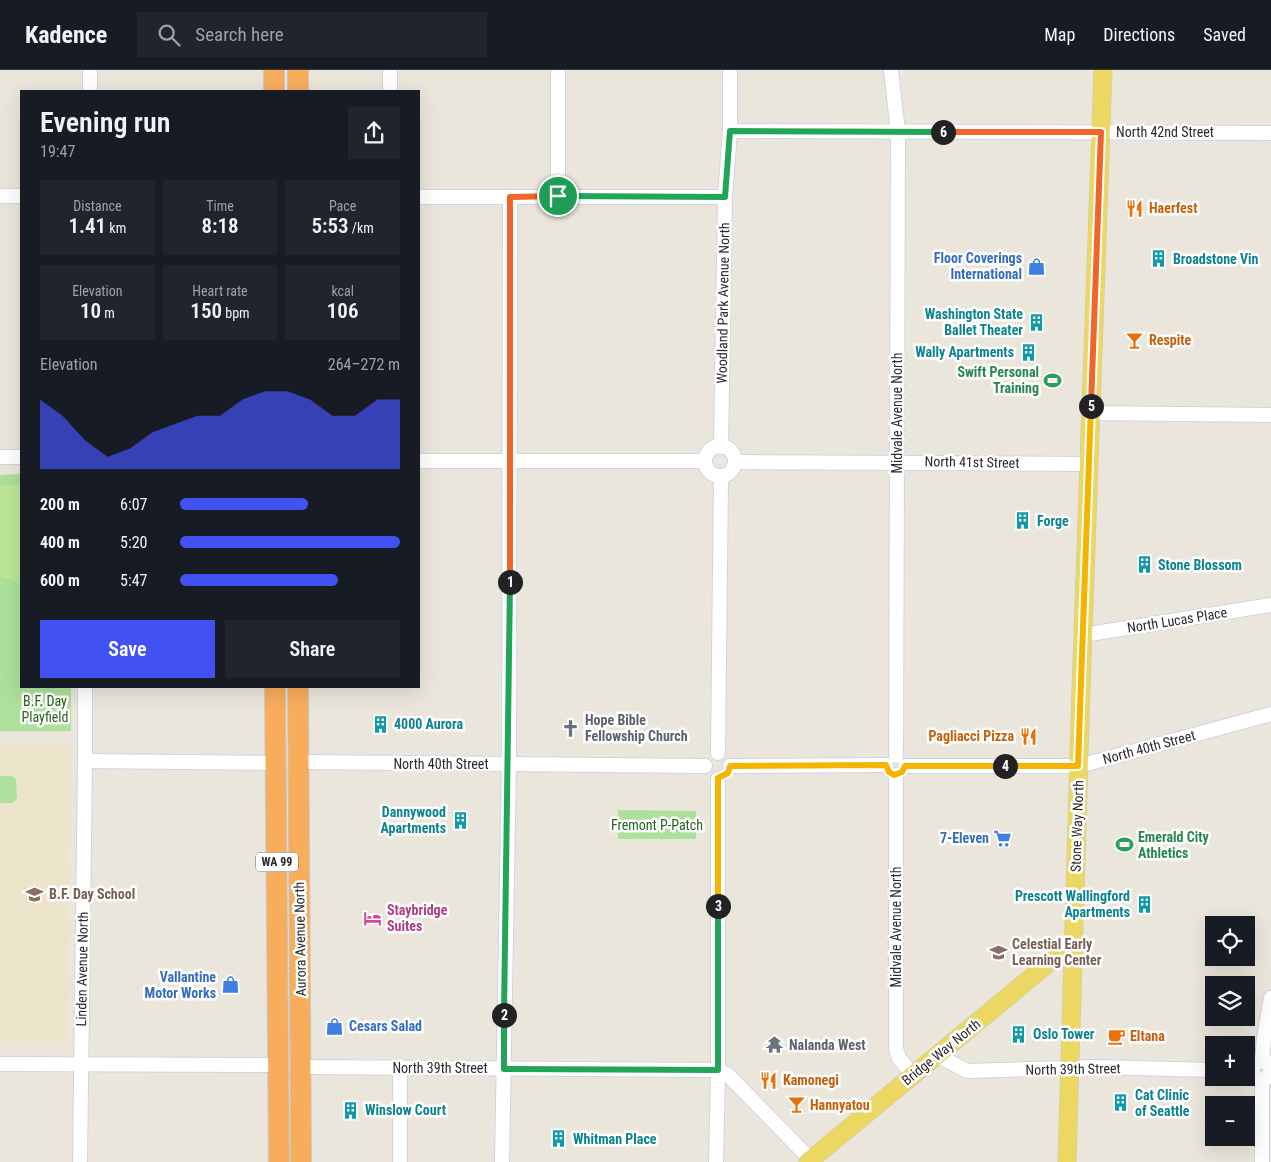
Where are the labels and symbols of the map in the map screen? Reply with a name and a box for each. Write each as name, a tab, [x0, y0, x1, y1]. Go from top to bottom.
pin: 6	[930, 120, 956, 144]
street label: North 42nd Street	[1116, 124, 1214, 140]
pin	[537, 175, 579, 217]
restaurant icon: Haerfest	[1125, 198, 1145, 218]
place label: Haerfest	[1149, 200, 1197, 216]
street label: Woodland Park Avenue North	[714, 222, 732, 384]
building icon: Broadstone Vin	[1149, 249, 1169, 269]
place label: Floor Coverings International	[934, 250, 1022, 282]
place label: Broadstone Vin	[1173, 251, 1259, 267]
shop icon: Floor Coverings International	[1026, 256, 1046, 276]
place label: Washington State Ballet Theater	[925, 306, 1023, 338]
building icon: Washington State Ballet Theater	[1027, 312, 1047, 332]
bar icon: Respite	[1125, 330, 1145, 350]
place label: Respite	[1149, 332, 1192, 348]
building icon: Wally Apartments	[1018, 342, 1038, 362]
place label: Wally Apartments	[915, 344, 1014, 360]
street label: Midvale Avenue North	[889, 352, 905, 474]
place label: Swift Personal Training	[957, 364, 1039, 396]
sports icon: Swift Personal Training	[1043, 370, 1063, 390]
pin: 5	[1078, 394, 1104, 418]
street label: North 41st Street	[924, 453, 1020, 471]
building icon: Forge	[1013, 511, 1033, 531]
place label: Forge	[1037, 513, 1069, 529]
building icon: Stone Blossom	[1134, 555, 1154, 575]
place label: Stone Blossom	[1158, 557, 1242, 573]
pin: 1	[498, 570, 522, 594]
street label: North Lucas Place	[1126, 604, 1229, 636]
park label: B.F. Day Playfield	[22, 693, 69, 725]
place label: Hope Bible Fellowship Church	[585, 712, 688, 744]
building icon: 4000 Aurora	[370, 714, 390, 734]
place label: 4000 Aurora	[394, 716, 463, 732]
church icon: Hope Bible Fellowship Church	[561, 718, 581, 738]
restaurant icon: Pagliacci Pizza	[1018, 726, 1038, 746]
street label: North 40th Street	[1101, 727, 1197, 767]
place label: Pagliacci Pizza	[928, 728, 1014, 744]
pin: 4	[992, 754, 1018, 778]
street label: North 40th Street	[393, 756, 489, 772]
street label: Stone Way North	[1067, 780, 1087, 872]
place label: Dannywood Apartments	[381, 804, 446, 836]
building icon: Dannywood Apartments	[450, 810, 470, 830]
park label: Fremont P-Patch	[611, 817, 703, 833]
supermarket icon: 7-Eleven	[993, 828, 1013, 848]
place label: Emerald City Athletics	[1138, 829, 1209, 861]
place label: 7-Eleven	[940, 830, 989, 846]
sports icon: Emerald City Athletics	[1114, 835, 1134, 855]
road number: WA 99	[256, 852, 298, 872]
street label: Midvale Avenue North	[888, 866, 904, 988]
street label: Aurora Avenue North	[291, 882, 309, 996]
school or university icon: B.F. Day School	[25, 884, 45, 904]
place label: B.F. Day School	[49, 886, 135, 902]
place label: Prescott Wallingford Apartments	[1015, 888, 1130, 920]
pin: 3	[706, 894, 730, 918]
building icon: Prescott Wallingford Apartments	[1134, 894, 1154, 914]
place label: Staybridge Suites	[387, 902, 448, 934]
hotel icon: Staybridge Suites	[363, 908, 383, 928]
street label: Linden Avenue North	[73, 911, 91, 1027]
place label: Celestial Early Learning Center	[1012, 936, 1102, 968]
school or university icon: Celestial Early Learning Center	[988, 942, 1008, 962]
place label: Vallantine Motor Works	[145, 969, 216, 1001]
shop icon: Vallantine Motor Works	[220, 975, 240, 995]
pin: 2	[492, 1002, 516, 1028]
shop icon: Cesars Salad	[325, 1016, 345, 1036]
street label: Bridge Way North	[899, 1016, 983, 1088]
place label: Cesars Salad	[349, 1018, 422, 1034]
building icon: Oslo Tower	[1009, 1024, 1029, 1044]
place label: Oslo Tower	[1033, 1026, 1095, 1042]
cafe icon: Eltana	[1106, 1026, 1126, 1046]
place label: Eltana	[1130, 1028, 1165, 1044]
temple icon: Nalanda West	[765, 1035, 785, 1055]
place label: Nalanda West	[789, 1037, 866, 1053]
street label: North 39th Street	[392, 1060, 488, 1076]
street label: North 39th Street	[1025, 1060, 1121, 1078]
restaurant icon: Kamonegi	[759, 1070, 779, 1090]
place label: Kamonegi	[783, 1072, 839, 1088]
place label: Cat Clinic of Seattle	[1135, 1087, 1190, 1119]
building icon: Cat Clinic of Seattle	[1111, 1093, 1131, 1113]
bar icon: Hannyatou	[786, 1095, 806, 1115]
place label: Hannyatou	[810, 1097, 870, 1113]
building icon: Winslow Court	[341, 1100, 361, 1120]
place label: Winslow Court	[365, 1102, 446, 1118]
building icon: Whitman Place	[549, 1129, 569, 1149]
place label: Whitman Place	[573, 1131, 657, 1147]

